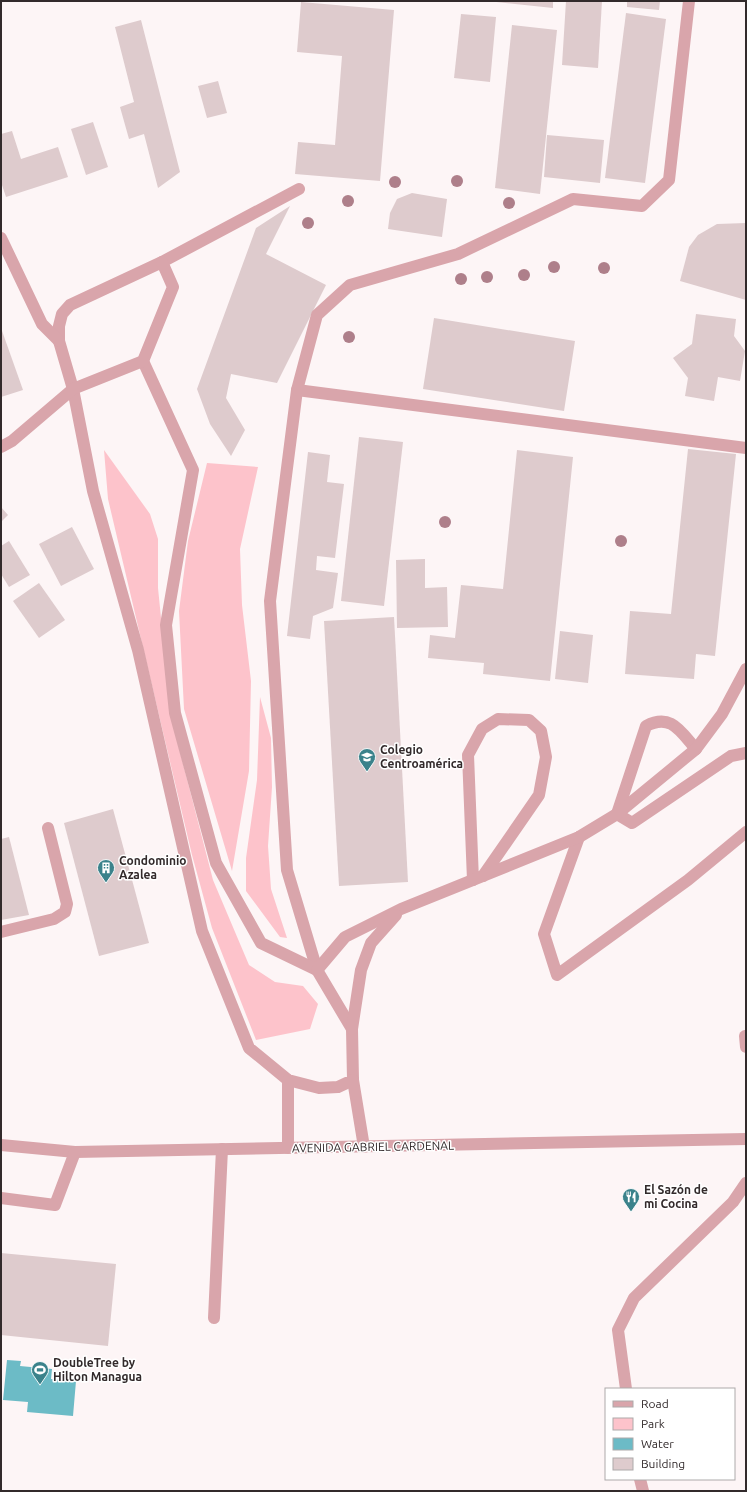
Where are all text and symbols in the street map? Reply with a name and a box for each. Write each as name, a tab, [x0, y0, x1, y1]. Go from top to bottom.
place label: Colegio Centroamérica	[380, 743, 463, 770]
school or university icon: Colegio Centroamérica	[357, 747, 377, 772]
place label: Condominio Azalea	[119, 854, 186, 881]
building icon: Condominio Azalea	[96, 858, 116, 883]
street label: AVENIDA GABRIEL CARDENAL	[292, 1139, 454, 1154]
place label: El Sazón de mi Cocina	[644, 1183, 708, 1210]
restaurant icon: El Sazón de mi Cocina	[621, 1187, 641, 1212]
place label: DoubleTree by Hilton Managua	[53, 1356, 142, 1383]
sports icon: DoubleTree by Hilton Managua	[30, 1360, 50, 1385]
legend	[605, 1388, 735, 1480]
text: Road	[641, 1397, 669, 1410]
text: Park	[641, 1417, 665, 1430]
text: Water	[641, 1437, 674, 1450]
text: Building	[641, 1457, 685, 1470]

